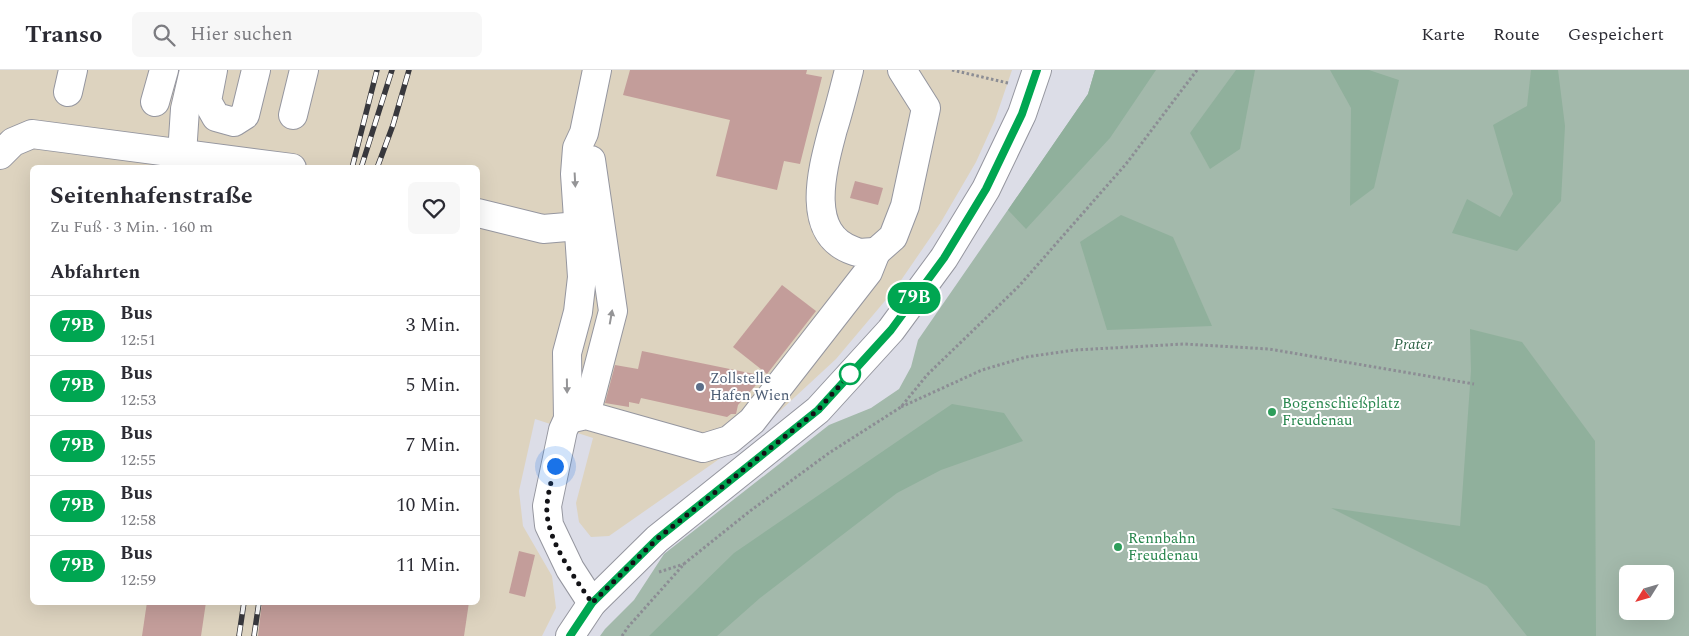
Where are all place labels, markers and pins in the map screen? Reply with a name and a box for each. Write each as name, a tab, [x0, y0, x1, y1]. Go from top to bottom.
unlabelled marker	[839, 363, 861, 385]
place label: Zollstelle Hafen Wien	[710, 367, 790, 407]
marker: Zollstelle Hafen Wien	[694, 381, 706, 393]
place label: Bogenschießplatz Freudenau	[1282, 392, 1400, 432]
marker: Bogenschießplatz Freudenau	[1266, 406, 1278, 418]
place label: Rennbahn Freudenau	[1128, 527, 1198, 567]
marker: Rennbahn Freudenau	[1112, 541, 1124, 553]

